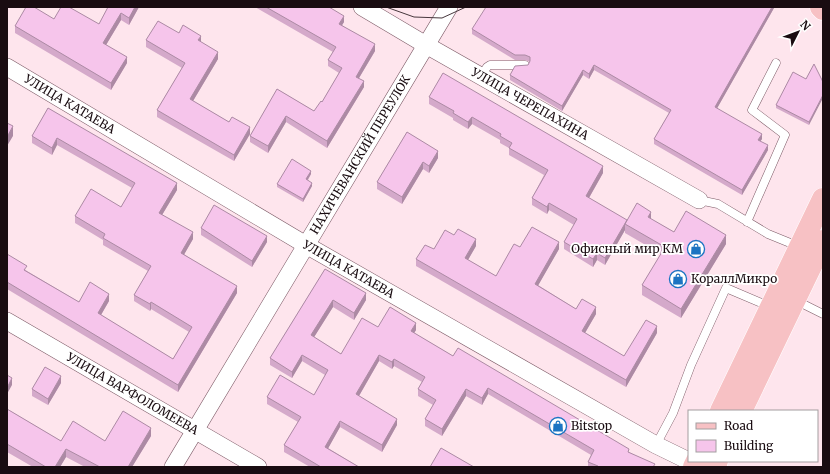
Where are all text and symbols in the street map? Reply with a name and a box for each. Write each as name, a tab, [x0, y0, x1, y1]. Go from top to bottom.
north arrow	[778, 12, 818, 52]
text: N	[797, 17, 814, 33]
street label: УЛИЦА ЧЕРЕПАХИНА	[468, 64, 592, 143]
street label: УЛИЦА КАТАЕВА	[21, 71, 119, 137]
street label: НАХИЧЕВАНСКИЙ ПЕРЕУЛОК	[306, 72, 414, 237]
street label: УЛИЦА КАТАЕВА	[299, 236, 398, 301]
shop icon: Офисный мир КМ	[686, 239, 706, 259]
place label: Офисный мир КМ	[571, 241, 683, 256]
shop icon: КораллМикро	[668, 269, 688, 289]
place label: КораллМикро	[691, 271, 777, 286]
street label: УЛИЦА ВАРФОЛОМЕЕВА	[63, 349, 202, 438]
legend	[688, 410, 818, 462]
shop icon: Bitstop	[548, 416, 568, 436]
place label: Bitstop	[571, 418, 612, 433]
text: Road	[724, 418, 753, 433]
text: Building	[724, 438, 774, 453]

